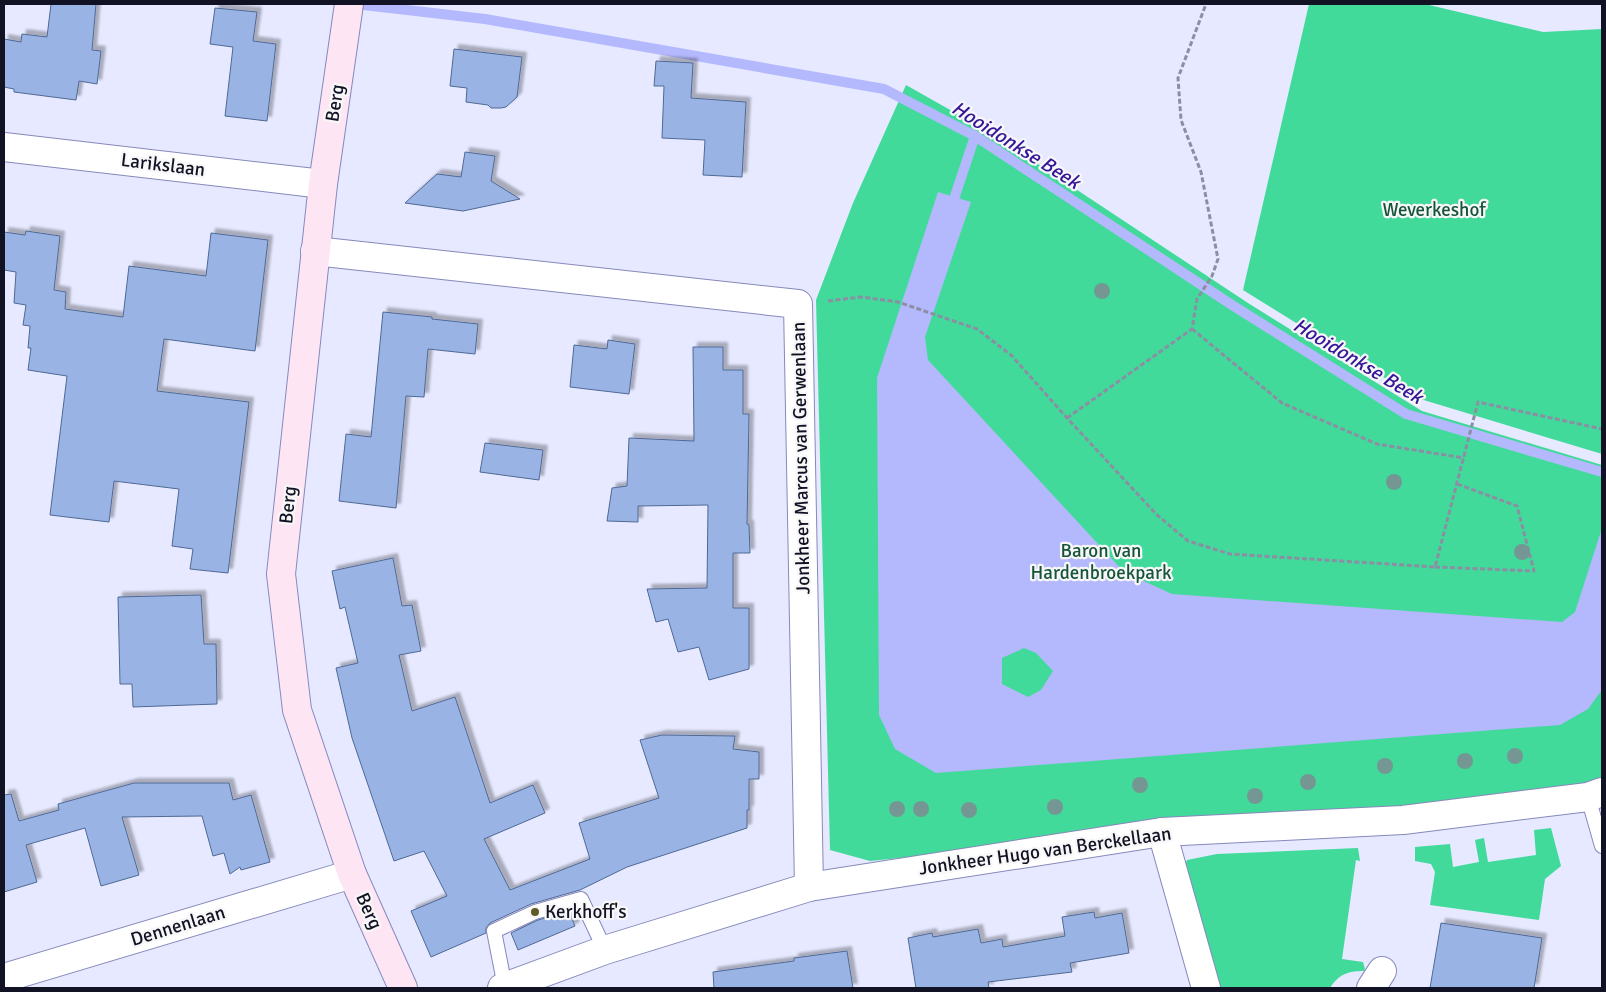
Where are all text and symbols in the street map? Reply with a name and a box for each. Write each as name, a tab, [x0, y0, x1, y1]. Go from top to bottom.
street label: Berg	[320, 82, 350, 124]
water label: Hooidonkse Beek	[947, 95, 1087, 196]
street label: Larikslaan	[119, 148, 207, 182]
park label: Weverkeshof	[1382, 198, 1487, 222]
water label: Hooidonkse Beek	[1289, 312, 1429, 411]
street label: Jonkheer Marcus van Gerwenlaan	[787, 321, 815, 595]
street label: Berg	[274, 485, 302, 525]
park label: Baron van Hardenbroekpark	[1030, 539, 1172, 585]
street label: Jonkheer Hugo van Berckellaan	[917, 821, 1173, 881]
street label: Berg	[350, 889, 388, 933]
street label: Dennenlaan	[128, 900, 228, 952]
place label: Kerkhoff's	[545, 900, 627, 924]
marker: Kerkhoff's	[529, 906, 541, 918]

